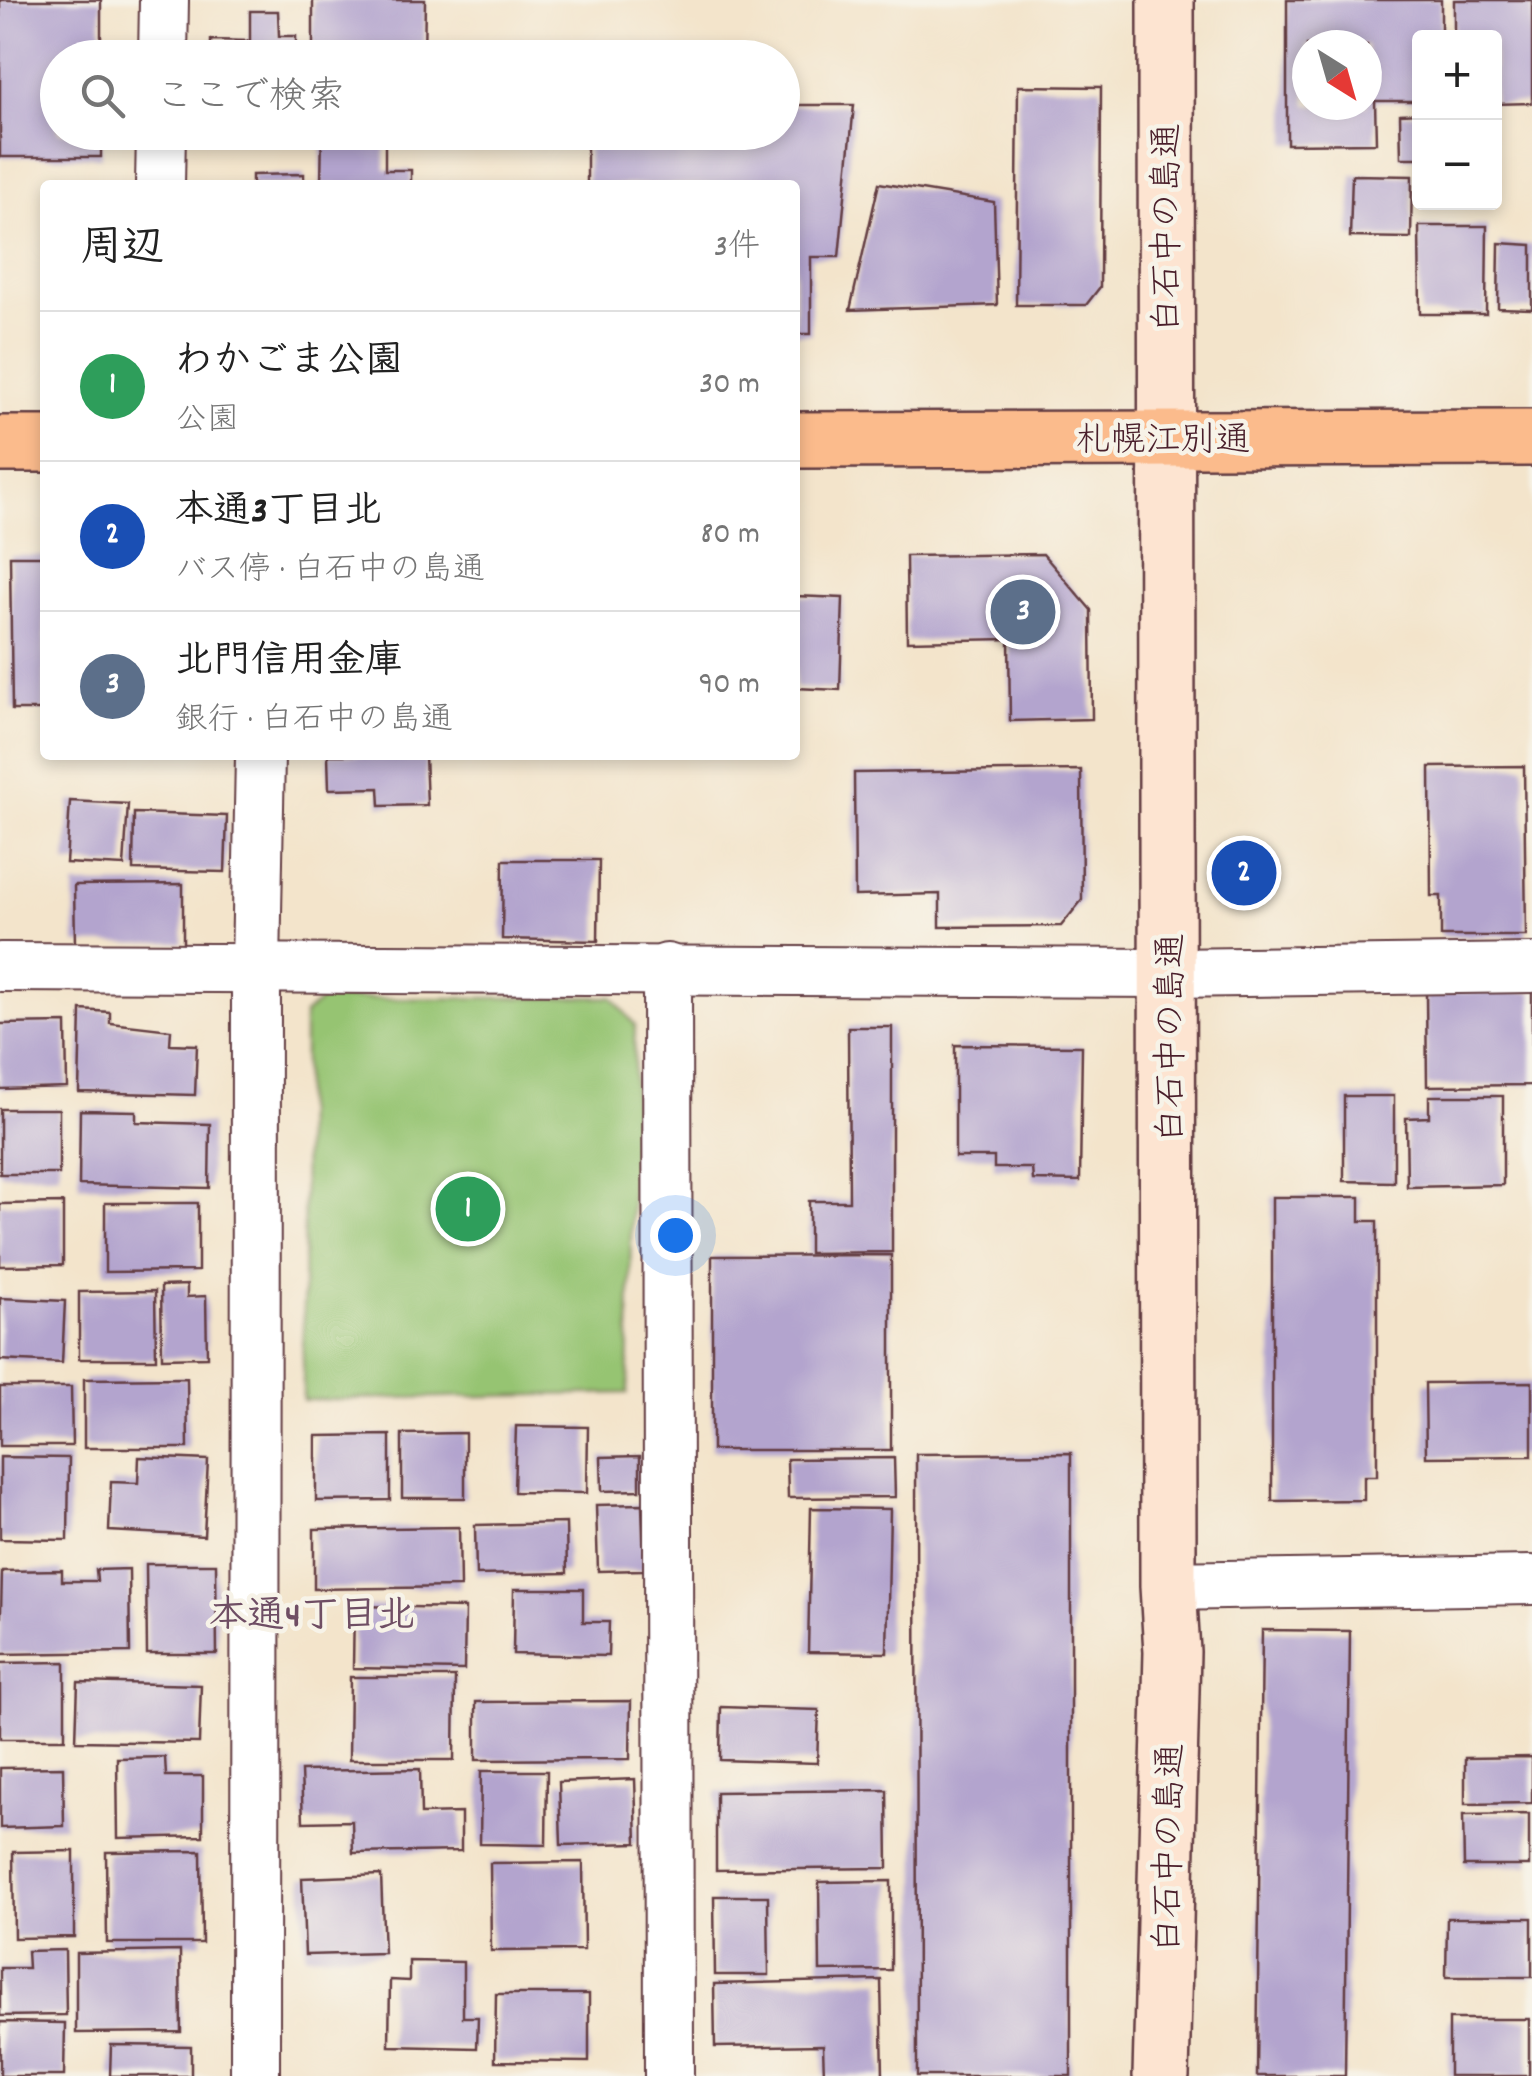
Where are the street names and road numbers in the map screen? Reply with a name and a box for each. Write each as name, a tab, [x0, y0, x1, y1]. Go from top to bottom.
street label: 白石中の島通	[1145, 123, 1195, 333]
street label: 札幌江別通	[1075, 418, 1251, 468]
street label: 白石中の島通	[1149, 933, 1199, 1143]
street label: 白石中の島通	[1145, 1743, 1199, 1954]

